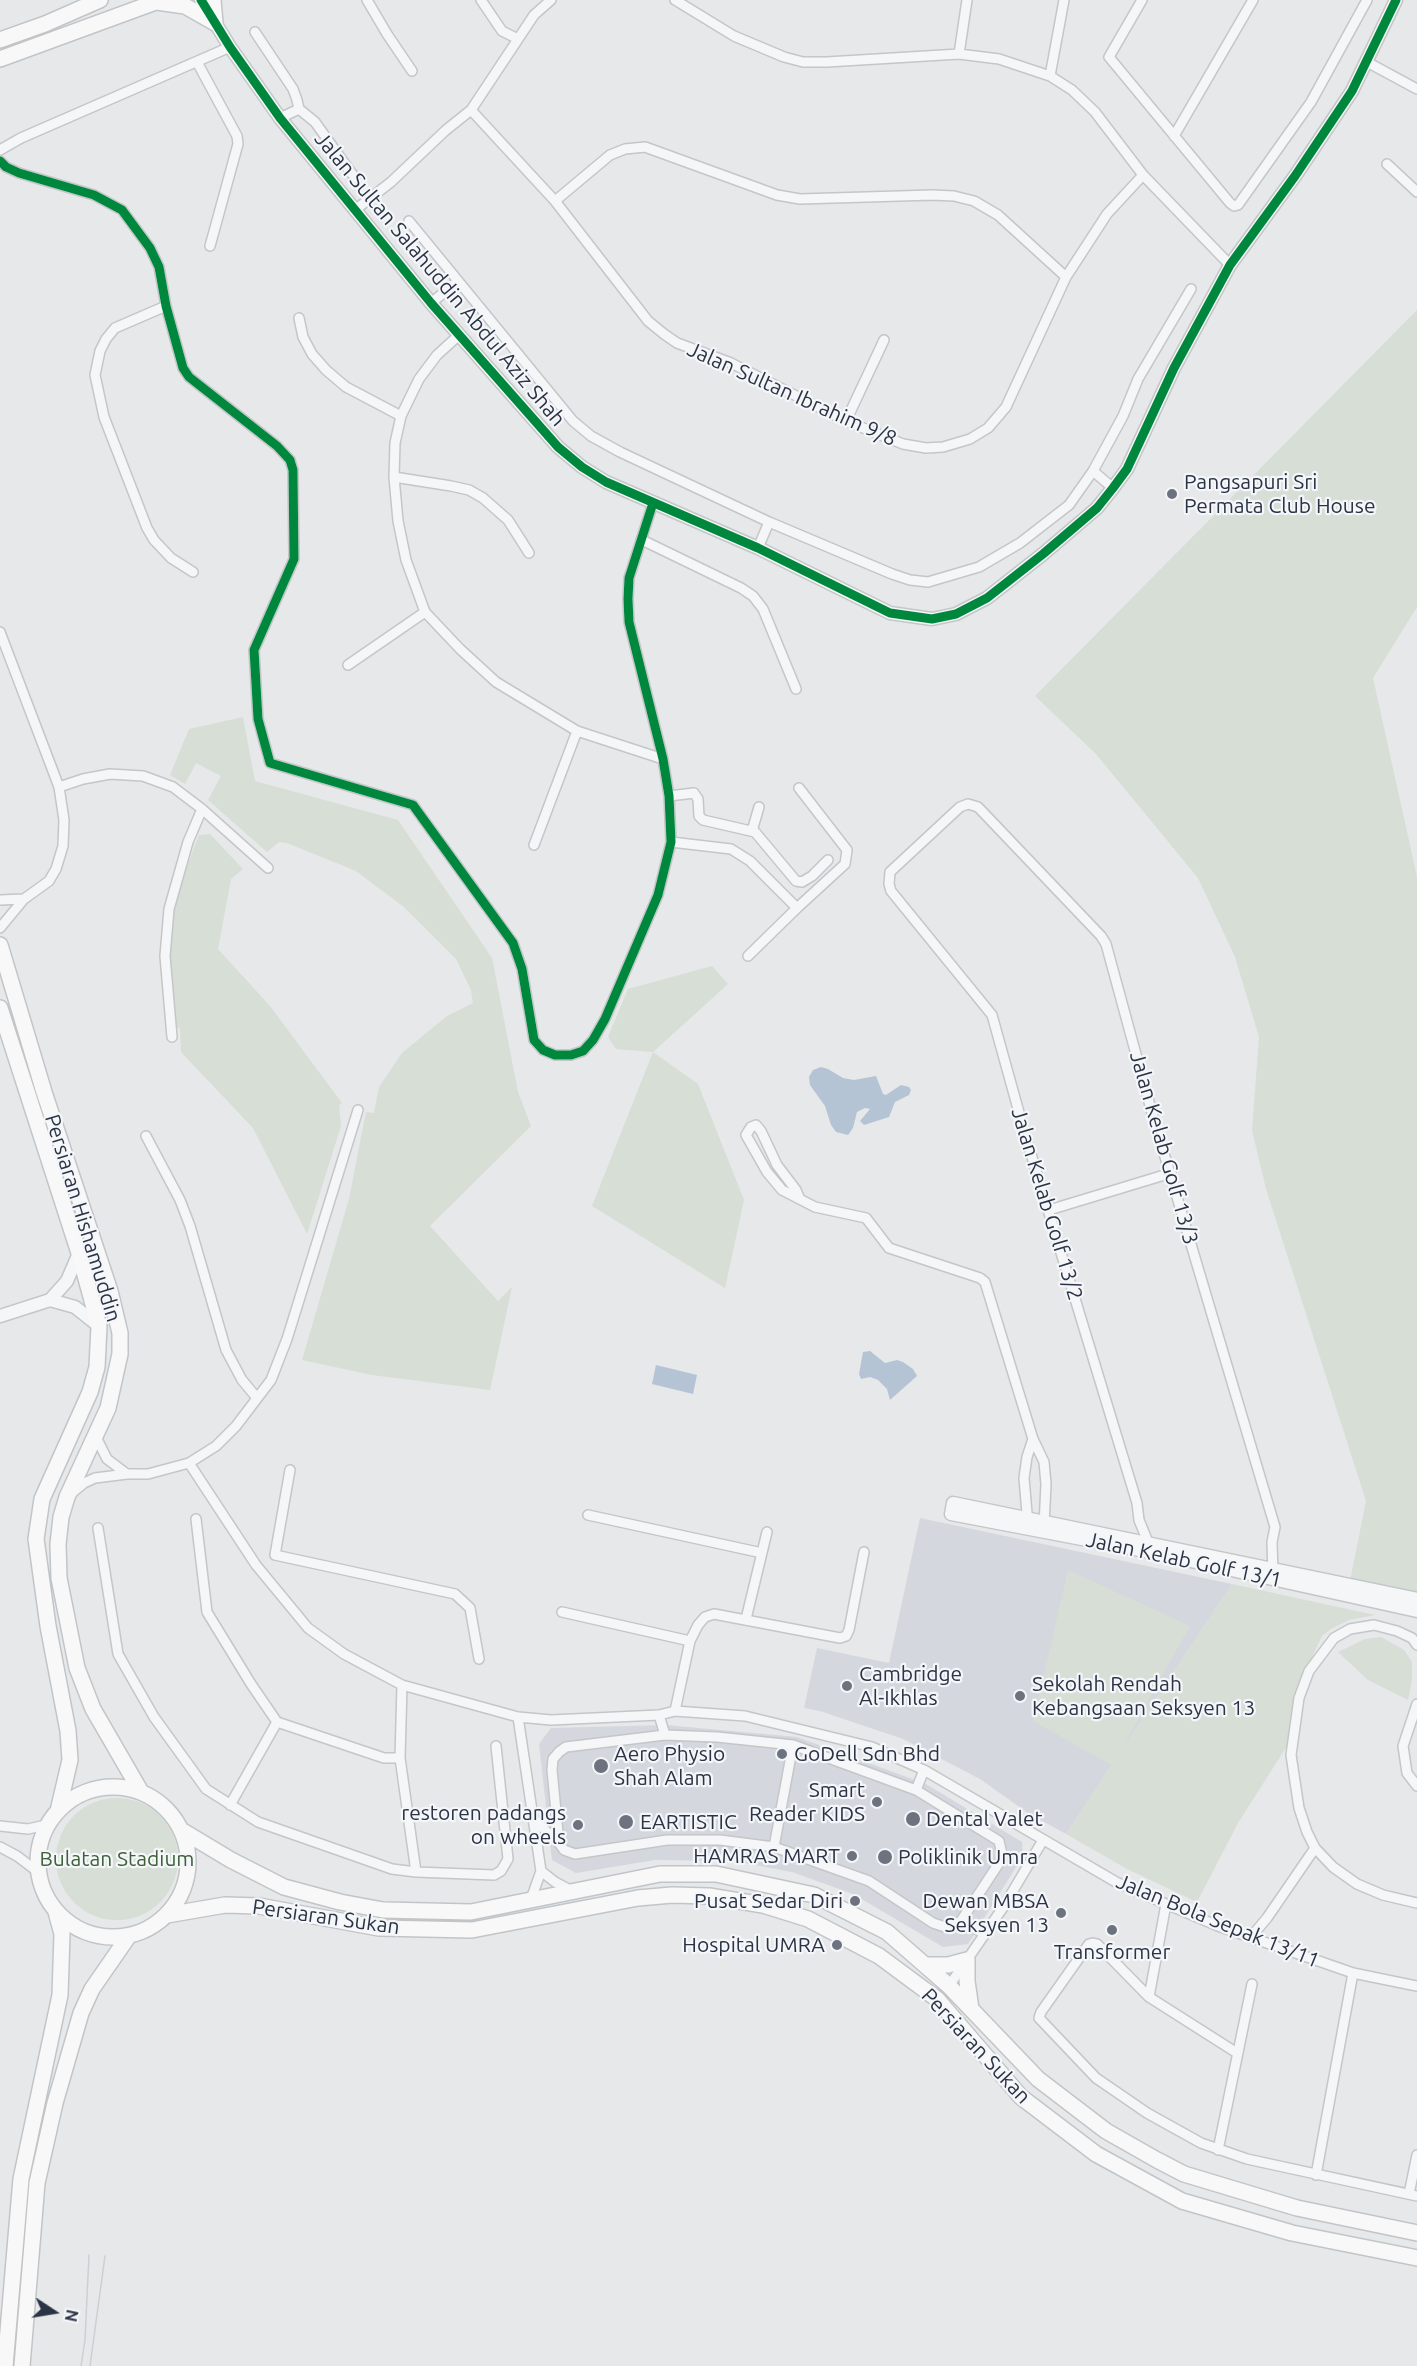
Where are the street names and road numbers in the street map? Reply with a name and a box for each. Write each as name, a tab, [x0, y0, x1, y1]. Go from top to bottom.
street label: Jalan Sultan Salahuddin Abdul Aziz Shah	[309, 127, 571, 431]
street label: Jalan Sultan Ibrahim 9/8	[683, 336, 901, 452]
street label: Jalan Kelab Golf 13/3	[1124, 1049, 1204, 1247]
street label: Jalan Kelab Golf 13/2	[1006, 1105, 1088, 1303]
street label: Persiaran Hishamuddin	[39, 1111, 127, 1325]
street label: Jalan Kelab Golf 13/1	[1084, 1527, 1284, 1593]
street label: Jalan Bola Sepak 13/11	[1113, 1869, 1323, 1973]
street label: Persiaran Sukan	[251, 1894, 401, 1940]
street label: Persiaran Sukan	[916, 1983, 1036, 2109]

